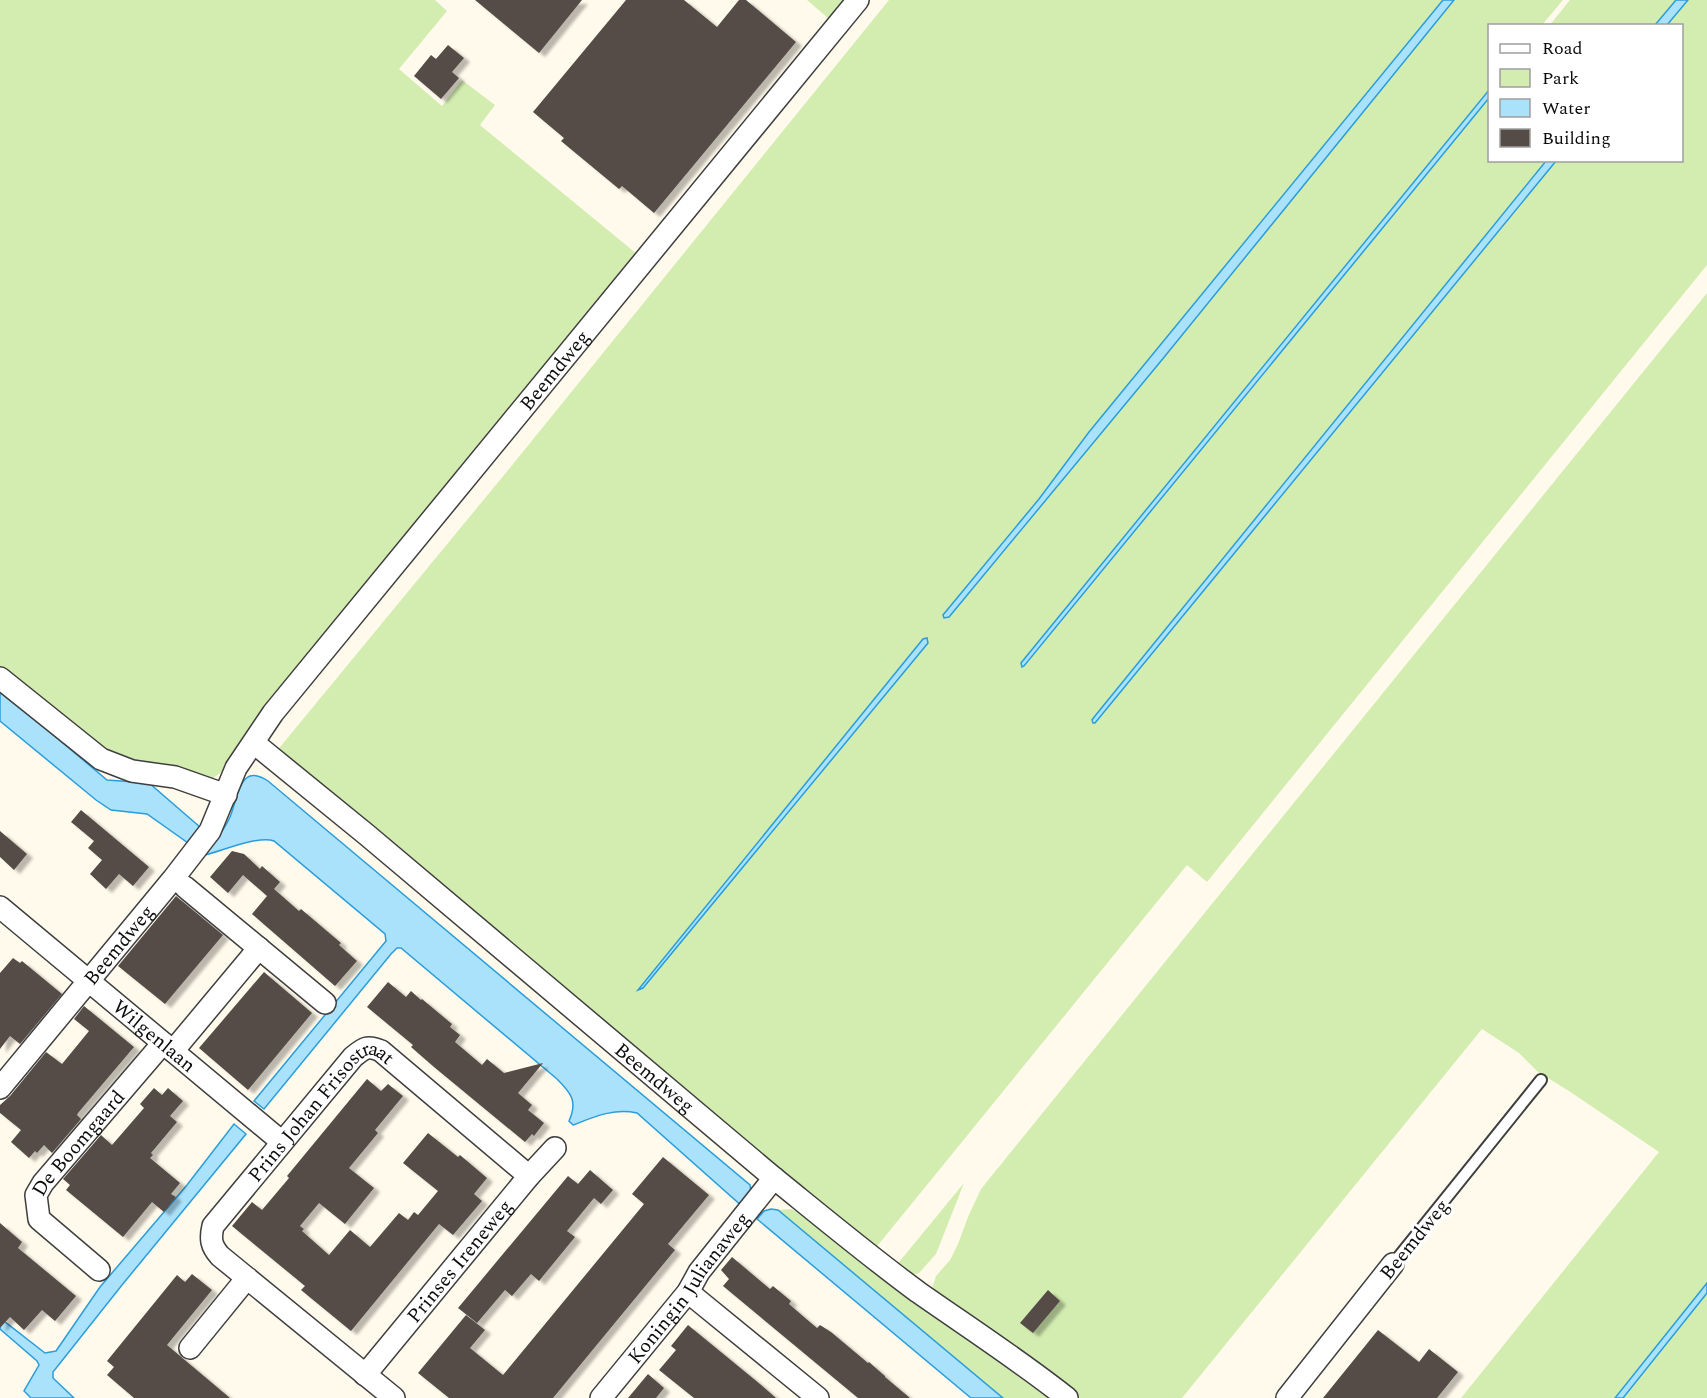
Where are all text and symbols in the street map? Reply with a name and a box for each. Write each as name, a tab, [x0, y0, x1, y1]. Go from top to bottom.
legend	[1488, 24, 1683, 162]
text: Road	[1542, 35, 1583, 62]
text: Park	[1542, 65, 1579, 92]
text: Water	[1542, 95, 1590, 122]
text: Building	[1542, 125, 1611, 152]
street label: Beemdweg	[513, 324, 597, 418]
street label: Beemdweg	[77, 899, 162, 992]
street label: Wilgenlaan	[105, 993, 202, 1080]
street label: Prins Johan Frisostraat	[241, 1034, 401, 1189]
street label: Beemdweg	[607, 1036, 701, 1121]
street label: De Boomgaard	[24, 1083, 133, 1202]
street label: Prinses Ireneweg	[400, 1193, 520, 1330]
street label: Beemdweg	[1373, 1193, 1457, 1287]
street label: Koningin Julianaweg	[621, 1205, 758, 1371]

